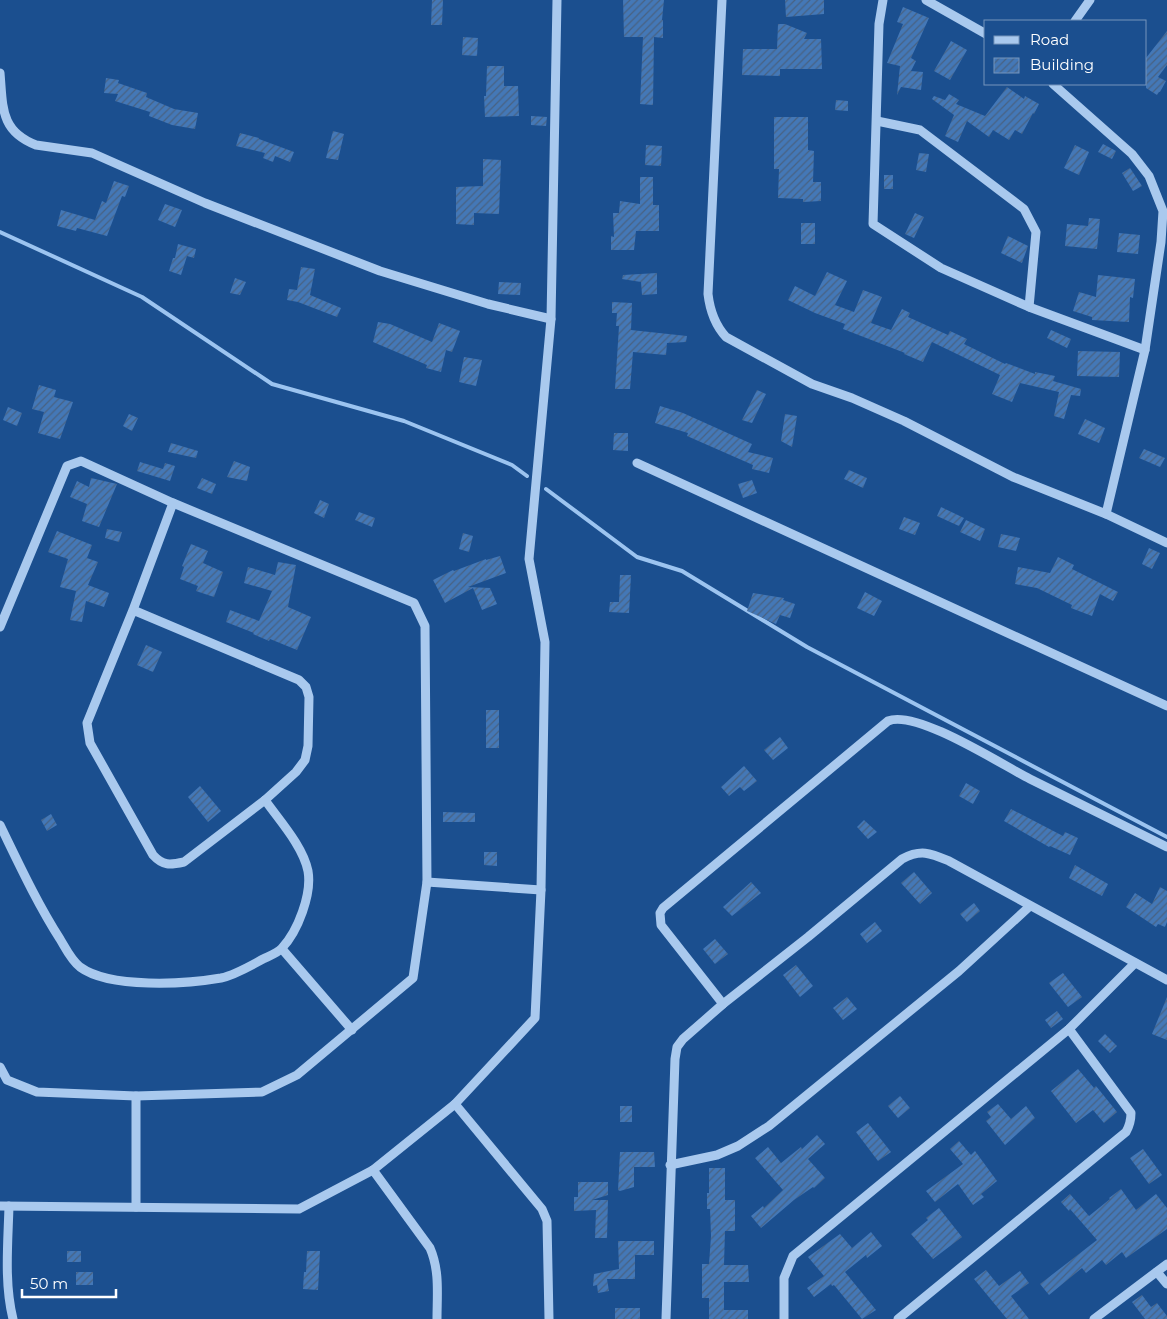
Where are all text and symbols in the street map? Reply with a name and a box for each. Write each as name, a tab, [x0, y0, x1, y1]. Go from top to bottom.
legend	[984, 20, 1147, 85]
text: Road	[1030, 30, 1069, 49]
text: Building	[1030, 55, 1094, 74]
scale bar	[22, 1266, 116, 1298]
text: 50 m	[30, 1274, 68, 1293]

